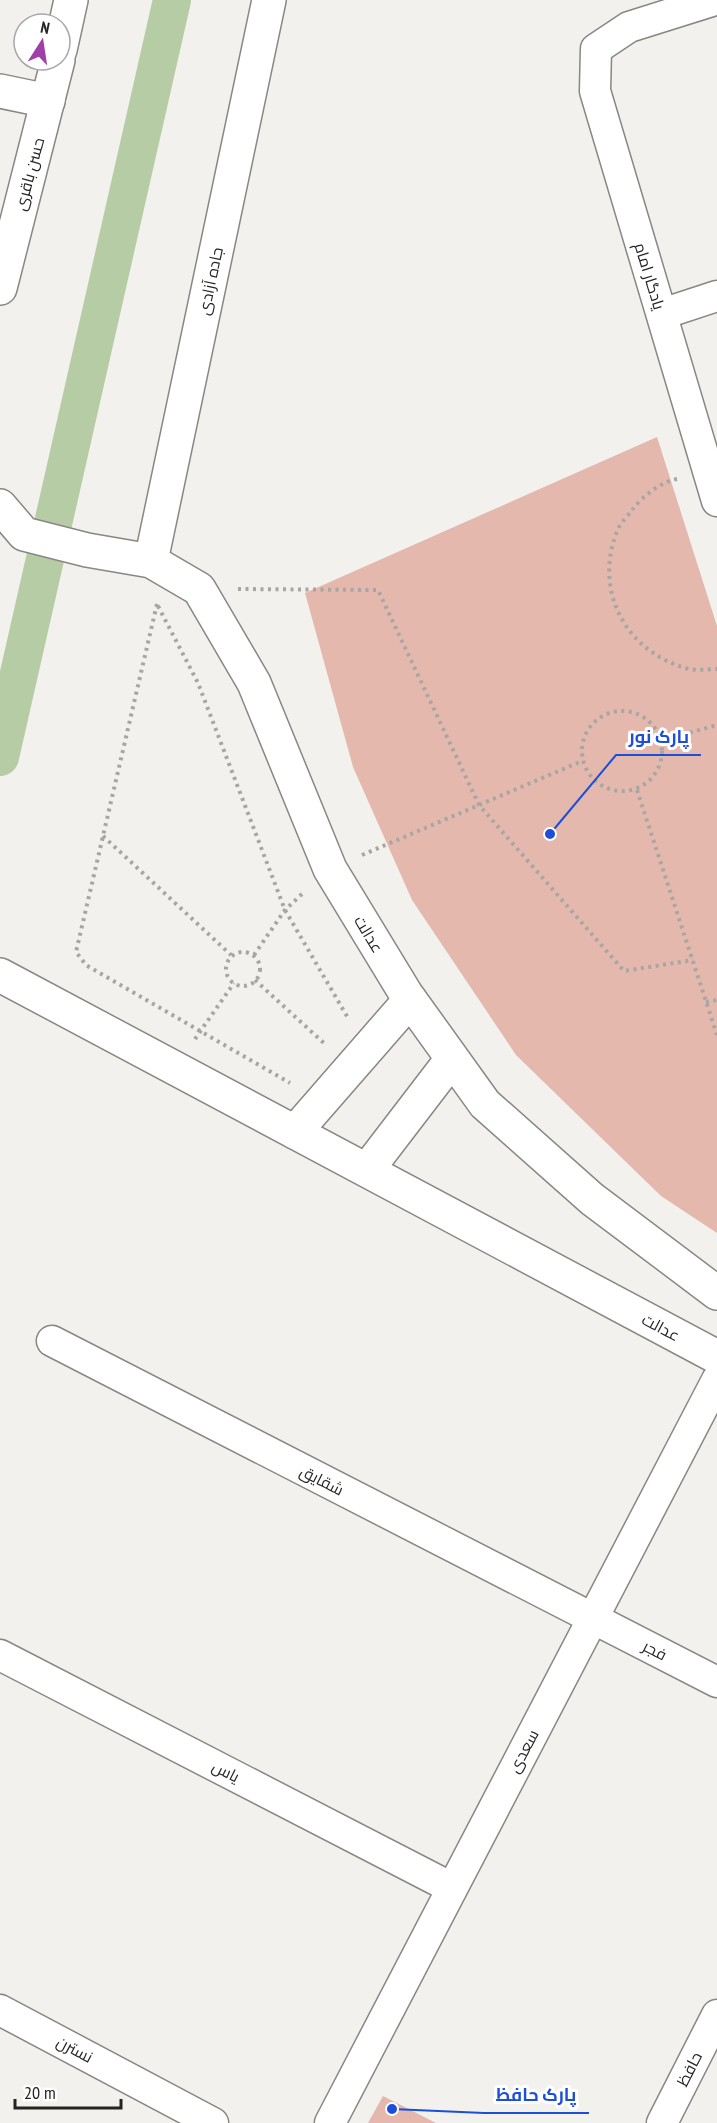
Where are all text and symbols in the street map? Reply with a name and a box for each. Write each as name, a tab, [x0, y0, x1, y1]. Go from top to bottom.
north arrow	[12, 12, 72, 72]
text: N	[39, 17, 51, 38]
street label: حسن باقری	[10, 135, 49, 213]
street label: یادگار امام	[628, 240, 670, 313]
street label: جاده آزادی	[193, 245, 228, 317]
callout: پارک نور	[616, 719, 701, 755]
text: پارک نور	[628, 725, 690, 749]
street label: عدالت	[350, 912, 388, 956]
street label: عدالت	[639, 1309, 683, 1345]
street label: شقایق	[296, 1460, 347, 1500]
street label: فجر	[639, 1635, 670, 1664]
street label: سعدی	[503, 1726, 544, 1777]
street label: یاس	[208, 1756, 244, 1788]
street label: نسترن	[53, 2031, 97, 2068]
street label: حافظ	[672, 2048, 706, 2090]
scale bar	[15, 2072, 122, 2110]
callout: پارک حافظ	[484, 2077, 589, 2113]
text: 20 m	[24, 2081, 56, 2104]
text: پارک حافظ	[496, 2083, 577, 2107]

